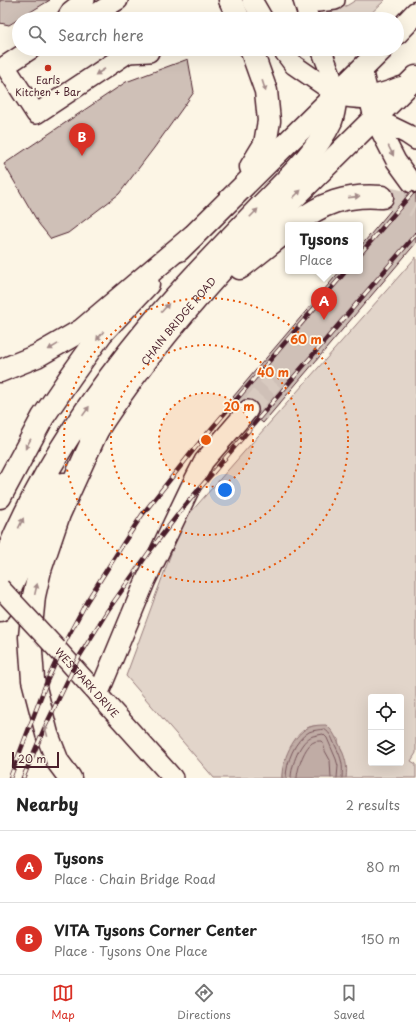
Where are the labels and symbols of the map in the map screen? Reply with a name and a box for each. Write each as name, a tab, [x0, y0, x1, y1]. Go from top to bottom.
marker: Earls Kitchen + Bar	[43, 63, 53, 73]
one-way arrow	[95, 68, 106, 76]
place label: Earls Kitchen + Bar	[15, 72, 81, 99]
one-way arrow	[261, 80, 267, 92]
pin: B	[69, 123, 95, 156]
one-way arrow	[388, 145, 394, 157]
one-way arrow	[292, 189, 302, 199]
one-way arrow	[348, 194, 360, 201]
one-way arrow	[249, 208, 259, 218]
street label: CHAIN BRIDGE ROAD	[137, 273, 219, 368]
pin: A	[311, 287, 337, 320]
one-way arrow	[161, 303, 170, 314]
text: 60 m	[290, 330, 322, 348]
one-way arrow	[96, 331, 104, 342]
one-way arrow	[48, 343, 58, 351]
text: 40 m	[257, 363, 289, 381]
text: 20 m	[223, 397, 255, 415]
one-way arrow	[82, 406, 90, 416]
centre of rings	[199, 433, 213, 447]
one-way arrow	[25, 439, 31, 450]
your location	[215, 480, 235, 500]
one-way arrow	[18, 518, 24, 529]
one-way arrow	[33, 583, 39, 595]
street label: WESTPARK DRIVE	[52, 644, 123, 720]
one-way arrow	[43, 725, 49, 737]
scale bar	[12, 750, 59, 769]

